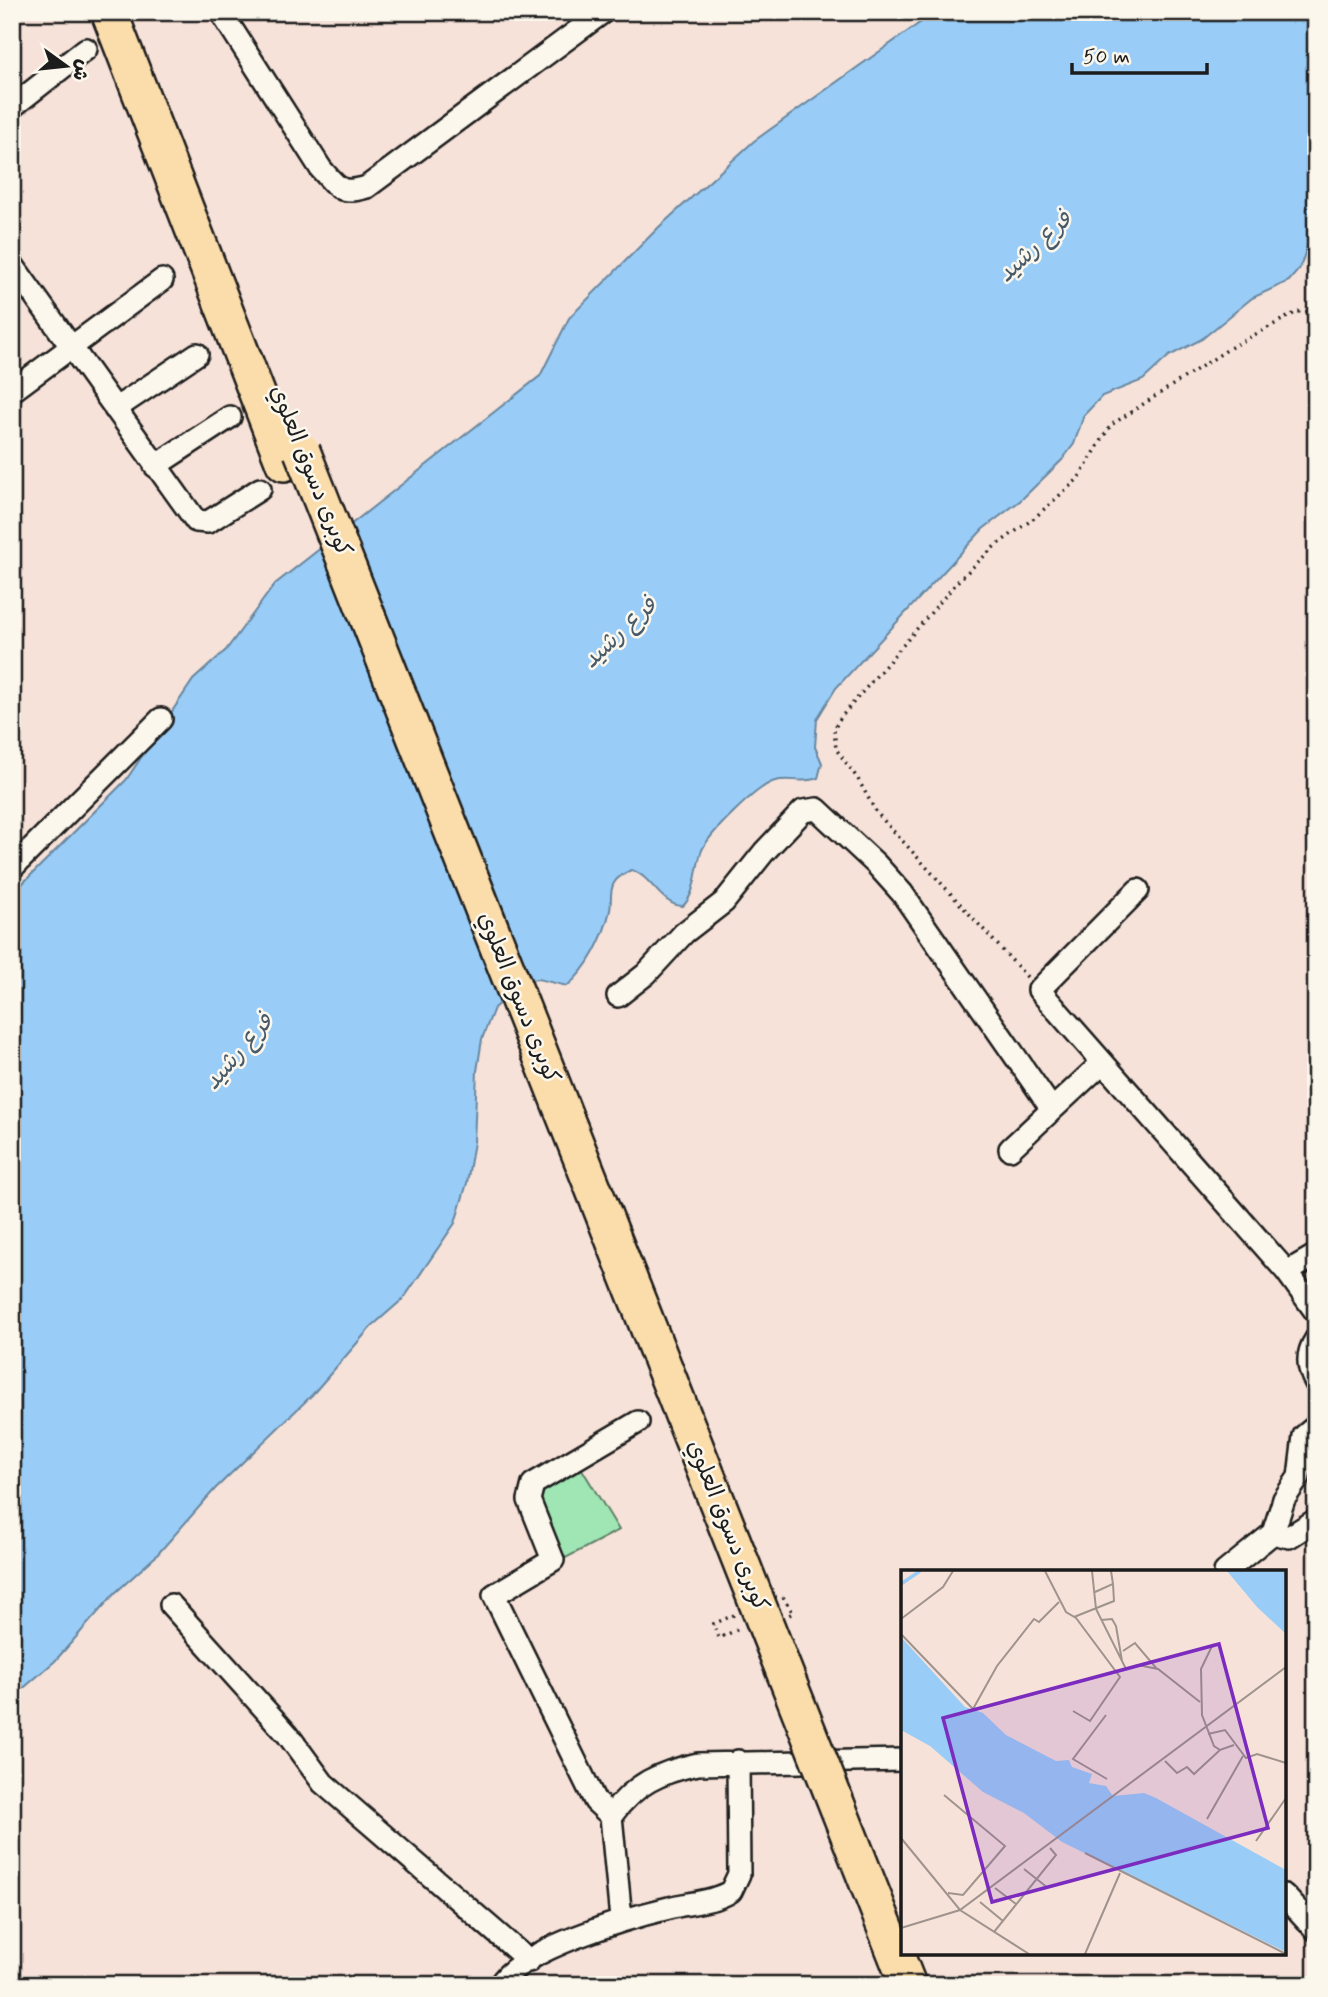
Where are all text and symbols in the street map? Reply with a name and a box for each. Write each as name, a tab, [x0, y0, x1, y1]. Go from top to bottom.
north arrow	[32, 32, 102, 102]
scale bar	[1072, 32, 1207, 76]
text: 50 m	[1083, 43, 1130, 71]
text: ش	[66, 57, 96, 83]
water label: فرع رشيد	[991, 204, 1080, 289]
street label: كوبرى دسوق العلوي	[262, 381, 358, 561]
water label: فرع رشيد	[576, 590, 665, 675]
street label: كوبرى دسوق العلوي	[470, 908, 566, 1088]
water label: فرع رشيد	[197, 1007, 281, 1097]
street label: كوبرى دسوق العلوي	[679, 1436, 775, 1616]
inset map	[901, 1570, 1286, 1955]

